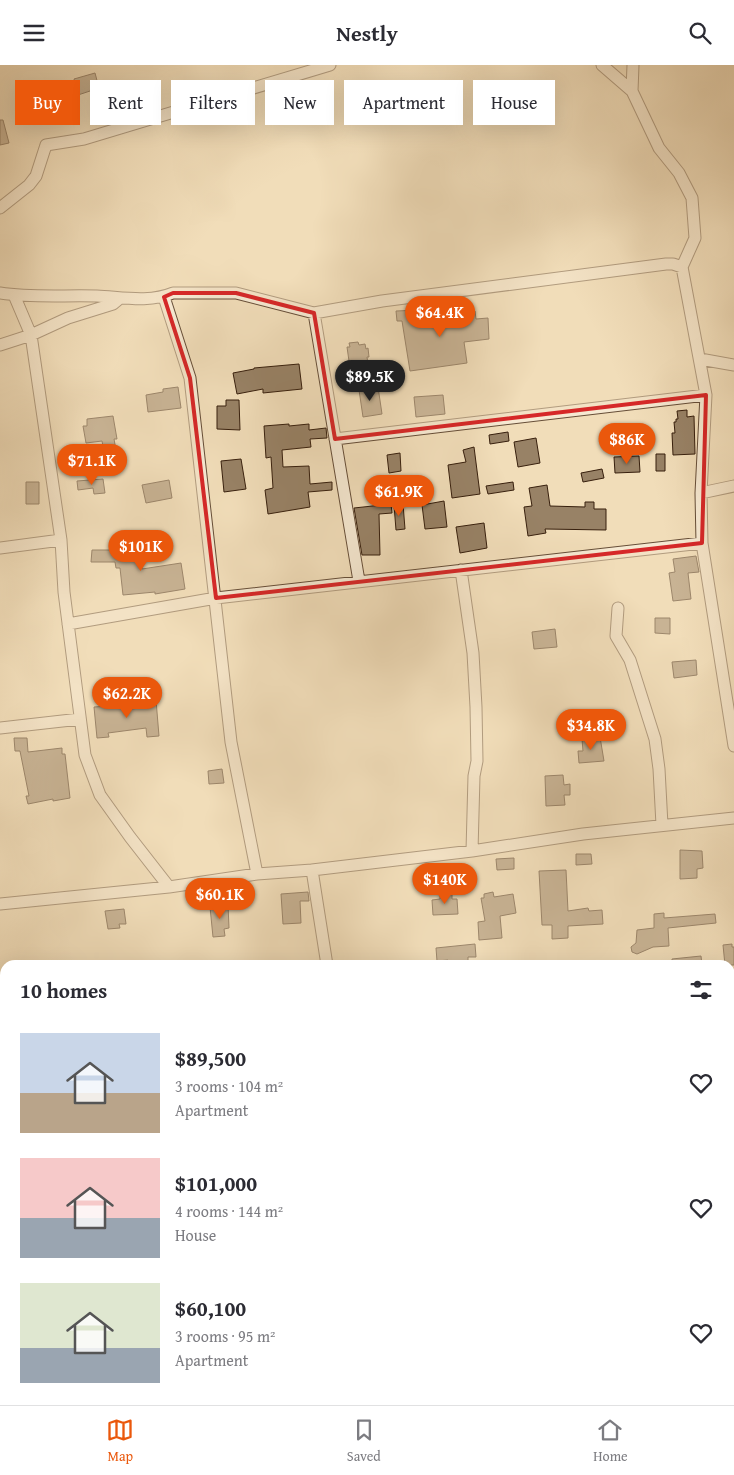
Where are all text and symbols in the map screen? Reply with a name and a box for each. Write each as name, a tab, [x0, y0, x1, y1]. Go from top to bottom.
text: Nestly	[336, 17, 398, 49]
icon: menu	[20, 19, 48, 47]
icon: search	[686, 19, 714, 47]
chip: Buy	[15, 80, 80, 125]
chip: Rent	[90, 80, 161, 125]
chip: Filters	[171, 80, 255, 125]
chip: New	[265, 80, 334, 125]
chip: Apartment	[344, 80, 463, 125]
chip: House	[473, 80, 555, 125]
pin: $64.4K	[399, 295, 481, 338]
text: $64.4K	[416, 300, 464, 324]
pin: $89.5K	[329, 359, 411, 402]
text: $89.5K	[346, 364, 394, 388]
pin: $86K	[597, 423, 657, 465]
text: $86K	[610, 427, 644, 451]
pin: $71.1K	[51, 443, 133, 486]
text: $71.1K	[68, 448, 116, 472]
pin: $61.9K	[358, 475, 440, 517]
text: $61.9K	[375, 479, 423, 503]
pin: $101K	[106, 529, 176, 572]
text: $101K	[119, 534, 163, 558]
pin: $62.2K	[86, 677, 168, 719]
text: $62.2K	[103, 681, 151, 705]
pin: $34.8K	[550, 709, 632, 751]
text: $34.8K	[567, 713, 615, 737]
pin: $140K	[410, 863, 480, 905]
text: $140K	[423, 867, 467, 891]
pin: $60.1K	[179, 877, 261, 920]
text: $60.1K	[196, 882, 244, 906]
text: 10 homes	[20, 975, 107, 1006]
icon: filters	[687, 976, 715, 1004]
text: $89,500	[175, 1043, 246, 1074]
icon: home	[60, 1053, 120, 1113]
icon: heart	[687, 1069, 715, 1097]
text: 3 rooms · 104 m²	[175, 1074, 283, 1098]
text: Apartment	[175, 1098, 248, 1122]
text: $101,000	[175, 1168, 257, 1199]
icon: home	[60, 1178, 120, 1238]
icon: heart	[687, 1194, 715, 1222]
text: 4 rooms · 144 m²	[175, 1199, 283, 1223]
text: House	[175, 1223, 216, 1247]
text: $60,100	[175, 1293, 246, 1324]
icon: home	[60, 1303, 120, 1363]
icon: heart	[687, 1319, 715, 1347]
text: 3 rooms · 95 m²	[175, 1324, 275, 1348]
text: Apartment	[175, 1348, 248, 1372]
tab: Map	[106, 1416, 134, 1466]
tab: Saved	[347, 1416, 381, 1466]
tab: Home	[593, 1416, 628, 1466]

